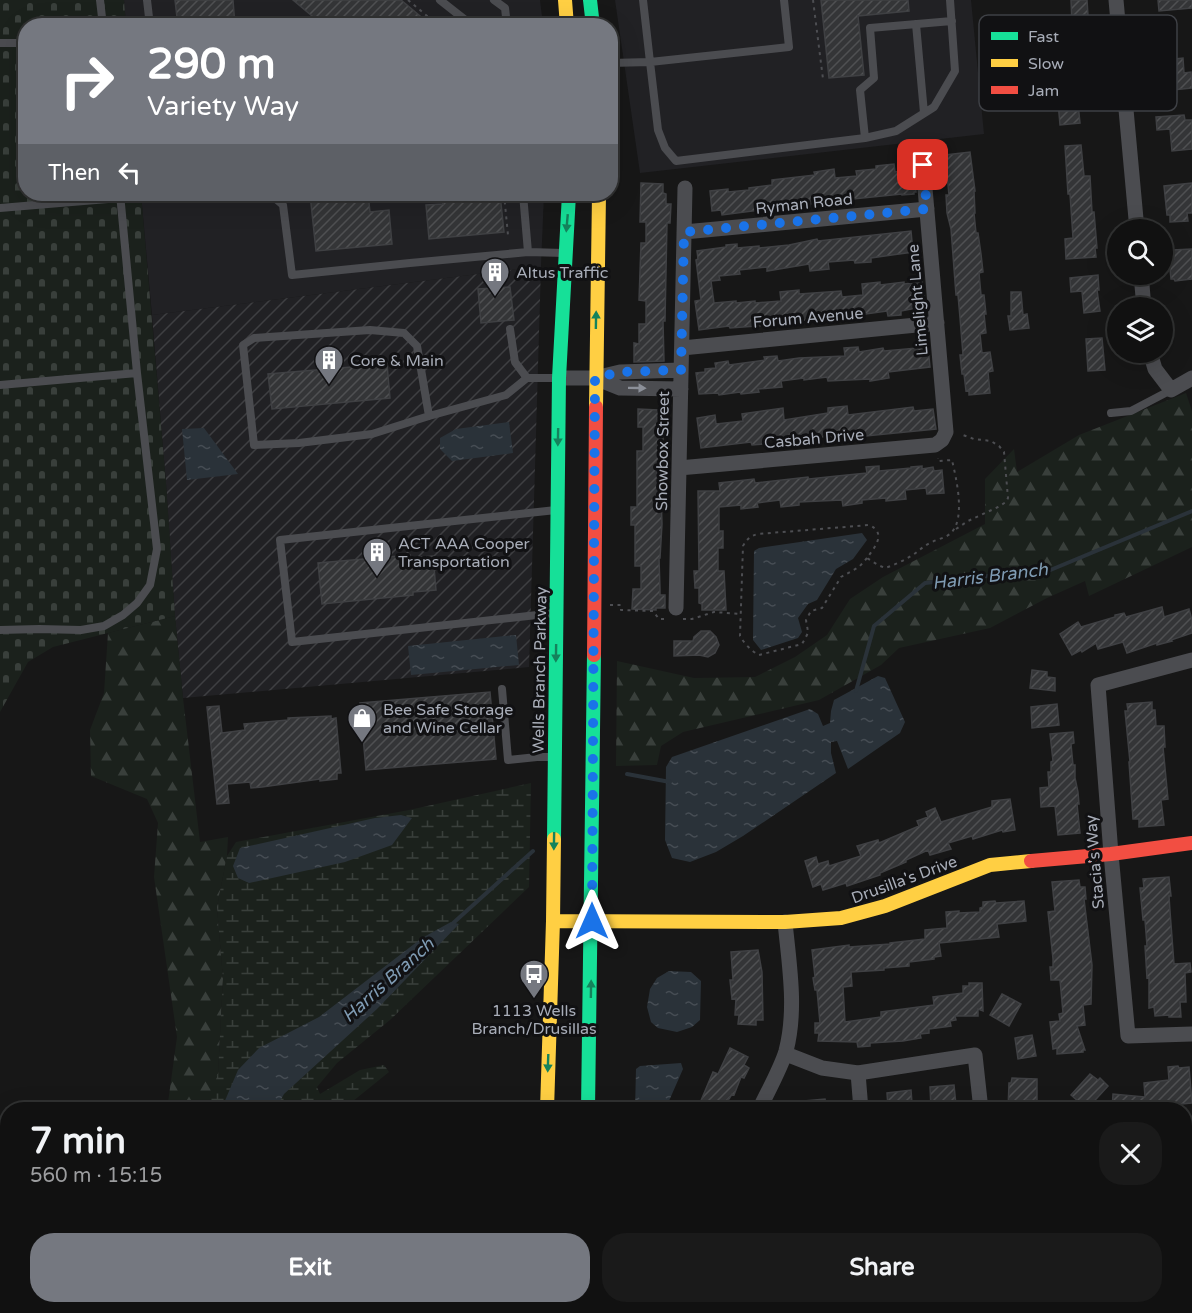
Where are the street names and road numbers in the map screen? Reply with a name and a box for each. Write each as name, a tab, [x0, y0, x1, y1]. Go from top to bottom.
street label: Ryman Road	[754, 189, 854, 219]
street label: Limelight Lane	[903, 243, 933, 356]
street label: Forum Avenue	[752, 303, 864, 333]
street label: Showbox Street	[652, 391, 674, 511]
street label: Casbah Drive	[763, 425, 865, 453]
street label: Wells Branch Parkway	[529, 586, 551, 754]
street label: Stacia's Way	[1081, 814, 1109, 910]
street label: Drusilla's Drive	[849, 852, 960, 908]

